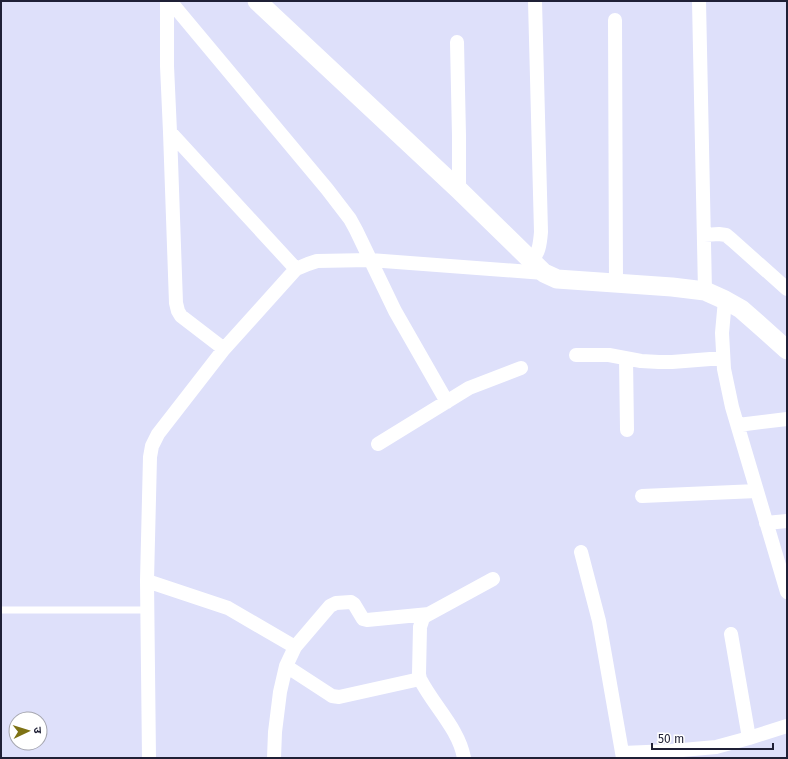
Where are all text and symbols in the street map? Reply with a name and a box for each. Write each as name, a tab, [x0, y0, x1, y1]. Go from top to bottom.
north arrow	[8, 711, 48, 751]
scale bar	[652, 725, 773, 751]
text: उ	[31, 727, 44, 735]
text: 50 m	[658, 732, 684, 746]

